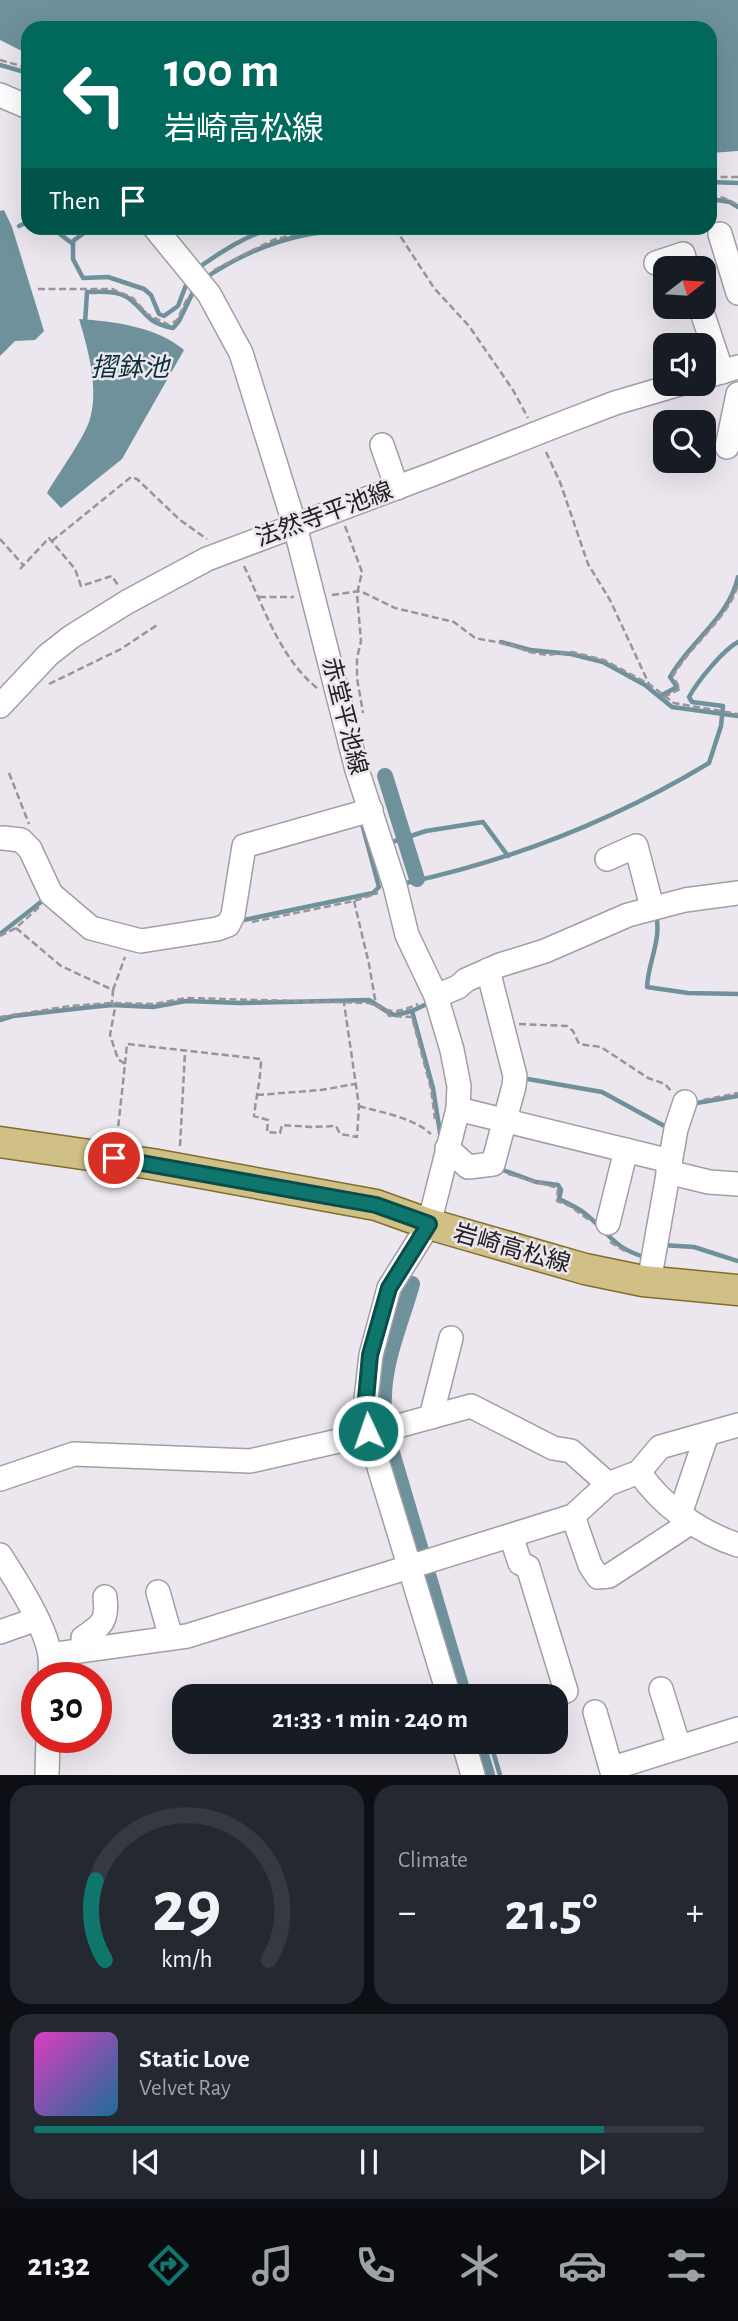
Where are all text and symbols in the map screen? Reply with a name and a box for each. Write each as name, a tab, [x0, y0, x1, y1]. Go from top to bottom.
text: 100 m	[164, 47, 280, 96]
icon: left	[49, 49, 140, 140]
text: 岩崎高松線	[164, 113, 324, 145]
icon: arrive	[114, 182, 152, 220]
text: Then	[49, 188, 100, 214]
north arrow	[653, 256, 716, 318]
map controls	[653, 256, 716, 473]
button: sound	[653, 333, 716, 396]
water label: 摺鉢池	[91, 354, 172, 381]
button: search	[653, 410, 716, 473]
street label: 法然寺平池線	[252, 477, 396, 551]
street label: 赤堂平池線	[318, 655, 372, 777]
pin	[84, 1128, 144, 1188]
icon: arrive	[95, 1139, 133, 1177]
street label: 岩崎高松線	[451, 1219, 573, 1277]
position arrow	[331, 1394, 405, 1468]
speed limit sign: 30	[21, 1662, 112, 1753]
text: 21:33 · 1 min · 240 m	[272, 1706, 468, 1732]
text: Climate	[398, 1849, 468, 1872]
text: 29	[152, 1873, 222, 1946]
text: 21.5°	[505, 1887, 597, 1939]
text: −	[398, 1894, 416, 1932]
text: +	[686, 1894, 704, 1932]
text: km/h	[161, 1947, 213, 1972]
text: Static Love	[139, 2046, 250, 2072]
text: Velvet Ray	[139, 2077, 231, 2100]
icon: previous	[127, 2143, 165, 2181]
icon: pause	[350, 2143, 388, 2181]
icon: next	[573, 2143, 611, 2181]
icon: directions	[144, 2241, 193, 2290]
icon: music	[248, 2241, 297, 2290]
icon: phone	[351, 2241, 400, 2290]
icon: climate	[455, 2241, 504, 2290]
icon: car	[558, 2241, 607, 2290]
icon: filters	[662, 2241, 711, 2290]
text: 21:32	[27, 2249, 90, 2281]

